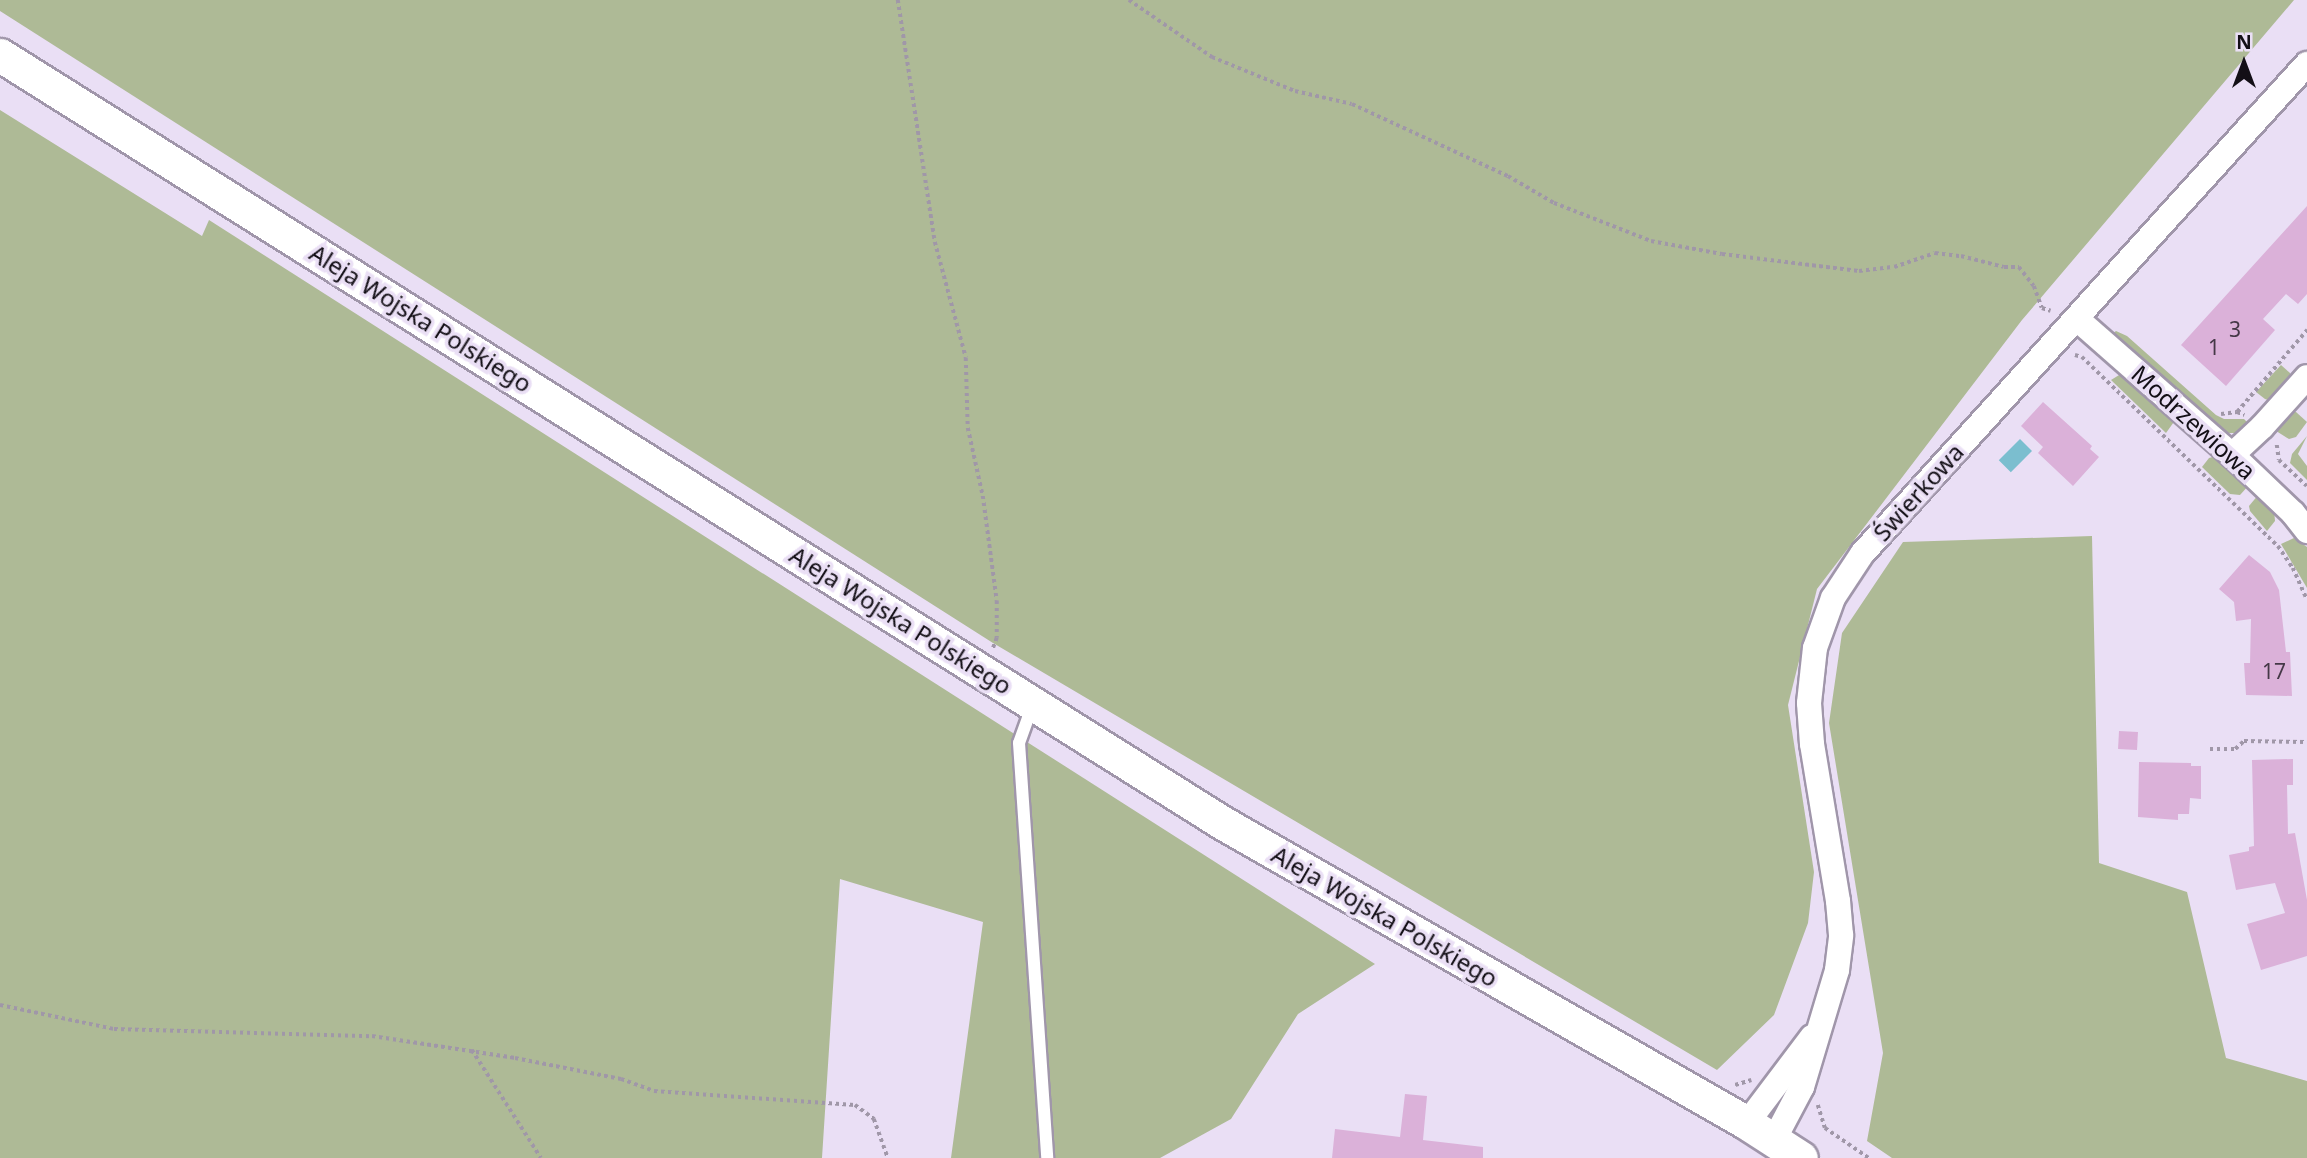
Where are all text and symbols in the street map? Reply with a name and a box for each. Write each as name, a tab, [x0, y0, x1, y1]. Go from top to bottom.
north arrow	[2209, 28, 2279, 98]
text: N	[2236, 29, 2252, 55]
street label: Aleja Wojska Polskiego	[305, 238, 537, 398]
house number: 3	[2229, 316, 2241, 342]
house number: 1	[2208, 334, 2220, 360]
street label: Modrzewiowa	[2126, 359, 2262, 485]
street label: Świerkowa	[1867, 437, 1969, 547]
street label: Aleja Wojska Polskiego	[785, 540, 1017, 700]
house number: 17	[2262, 658, 2286, 684]
street label: Aleja Wojska Polskiego	[1267, 840, 1503, 992]

